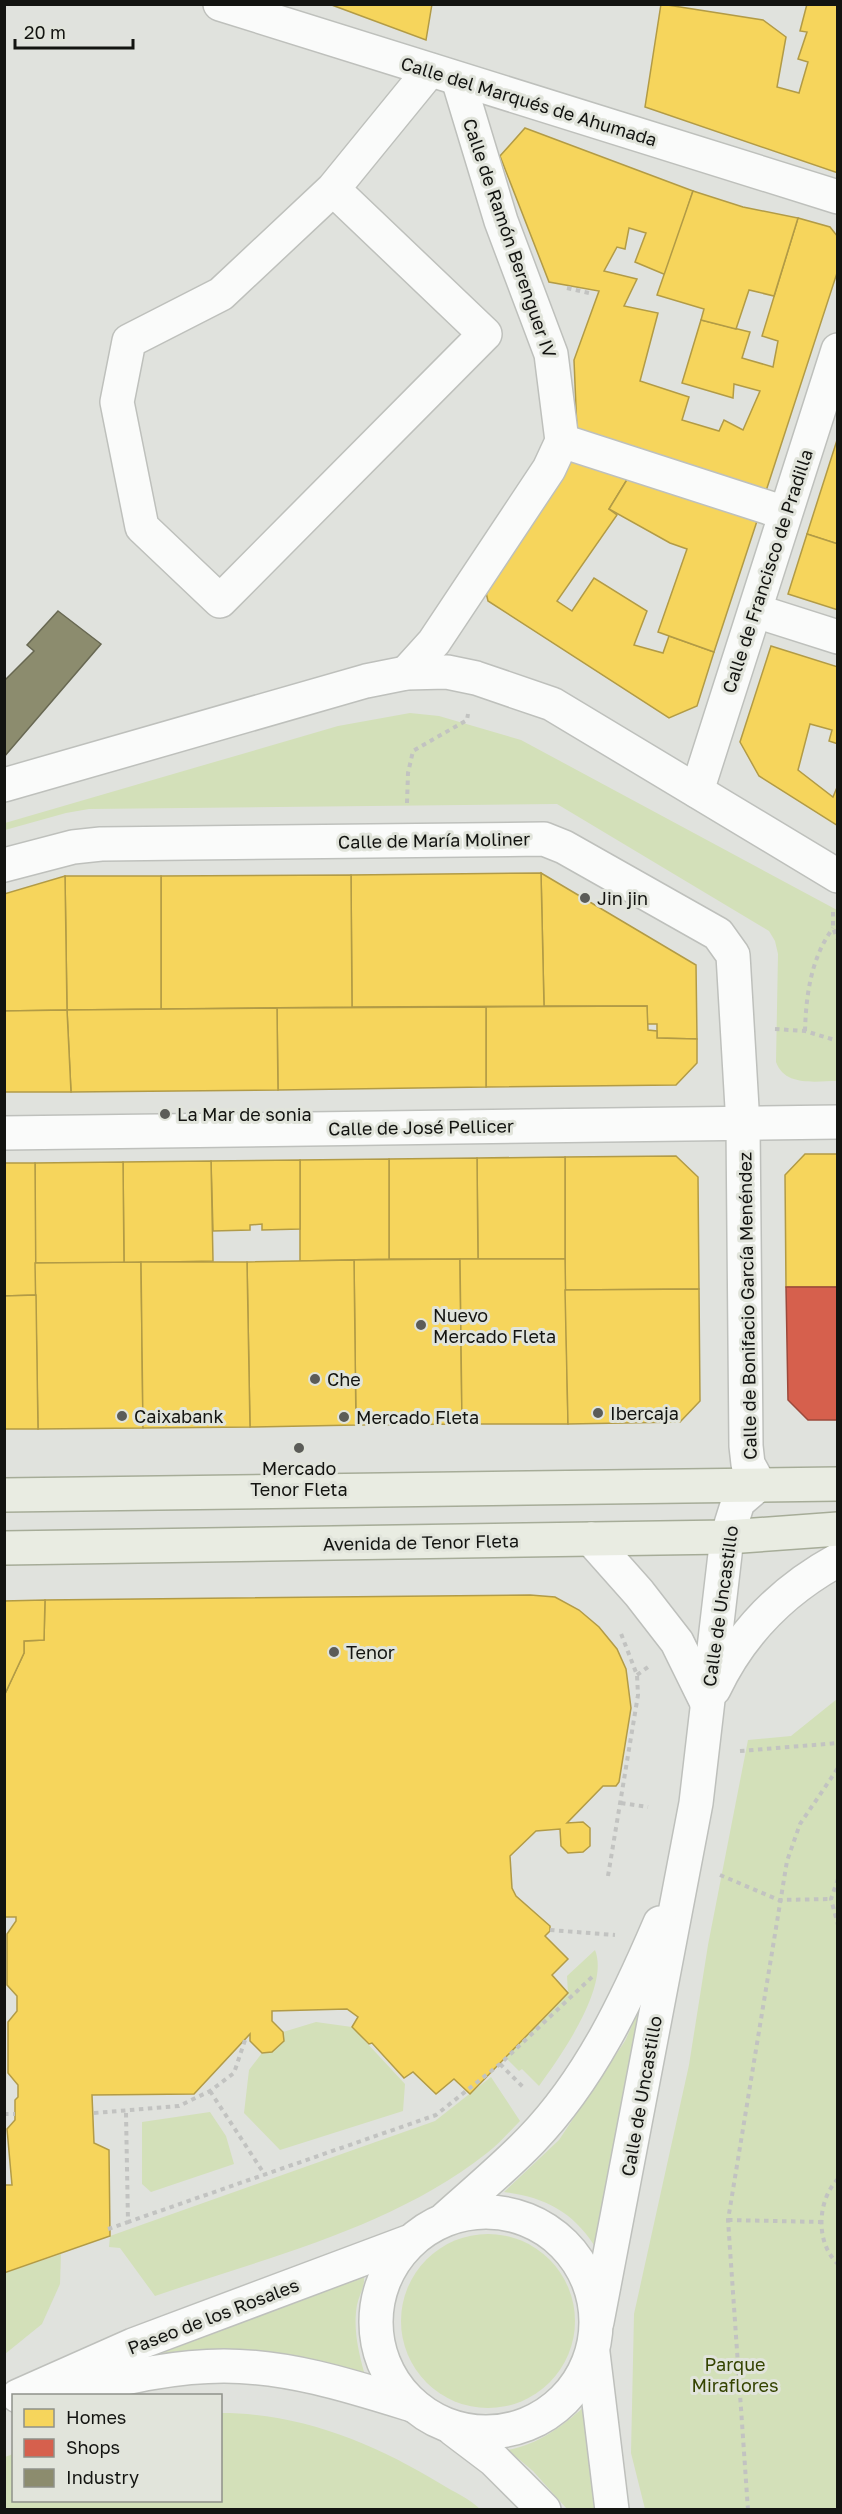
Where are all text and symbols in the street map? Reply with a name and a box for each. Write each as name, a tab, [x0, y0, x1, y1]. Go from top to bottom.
scale bar	[15, 12, 134, 50]
text: 20 m	[24, 21, 66, 43]
street label: Calle del Marqués de Ahumada	[398, 51, 660, 151]
street label: Calle de Ramón Berenguer IV	[459, 115, 561, 361]
street label: Calle de Francisco de Pradilla	[717, 446, 817, 696]
street label: Calle de María Moliner	[338, 827, 530, 853]
place label: Jin jin	[597, 887, 648, 909]
marker: Jin jin	[578, 891, 592, 905]
place label: La Mar de sonia	[177, 1103, 312, 1125]
marker: La Mar de sonia	[158, 1107, 172, 1121]
street label: Calle de José Pellicer	[328, 1114, 514, 1140]
street label: Calle de Bonifacio García Menéndez	[733, 1152, 761, 1460]
place label: Nuevo Mercado Fleta	[433, 1304, 556, 1347]
marker: Nuevo Mercado Fleta	[414, 1318, 428, 1332]
place label: Che	[327, 1368, 361, 1390]
marker: Che	[308, 1372, 322, 1386]
place label: Ibercaja	[610, 1402, 679, 1424]
place label: Caixabank	[134, 1405, 224, 1427]
place label: Mercado Fleta	[356, 1406, 479, 1428]
marker: Ibercaja	[591, 1406, 605, 1420]
marker: Caixabank	[115, 1409, 129, 1423]
marker: Mercado Fleta	[337, 1410, 351, 1424]
marker: Mercado Tenor Fleta	[292, 1441, 306, 1455]
place label: Mercado Tenor Fleta	[250, 1457, 348, 1500]
street label: Calle de Uncastillo	[698, 1524, 742, 1688]
street label: Avenida de Tenor Fleta	[323, 1529, 519, 1555]
place label: Tenor	[346, 1641, 395, 1663]
marker: Tenor	[327, 1645, 341, 1659]
street label: Calle de Uncastillo	[616, 2014, 666, 2178]
street label: Paseo de los Rosales	[124, 2273, 302, 2359]
park label: Parque Miraflores	[691, 2353, 779, 2396]
legend	[12, 2394, 222, 2502]
text: Homes	[66, 2406, 126, 2428]
text: Shops	[66, 2436, 120, 2458]
text: Industry	[66, 2466, 139, 2488]

